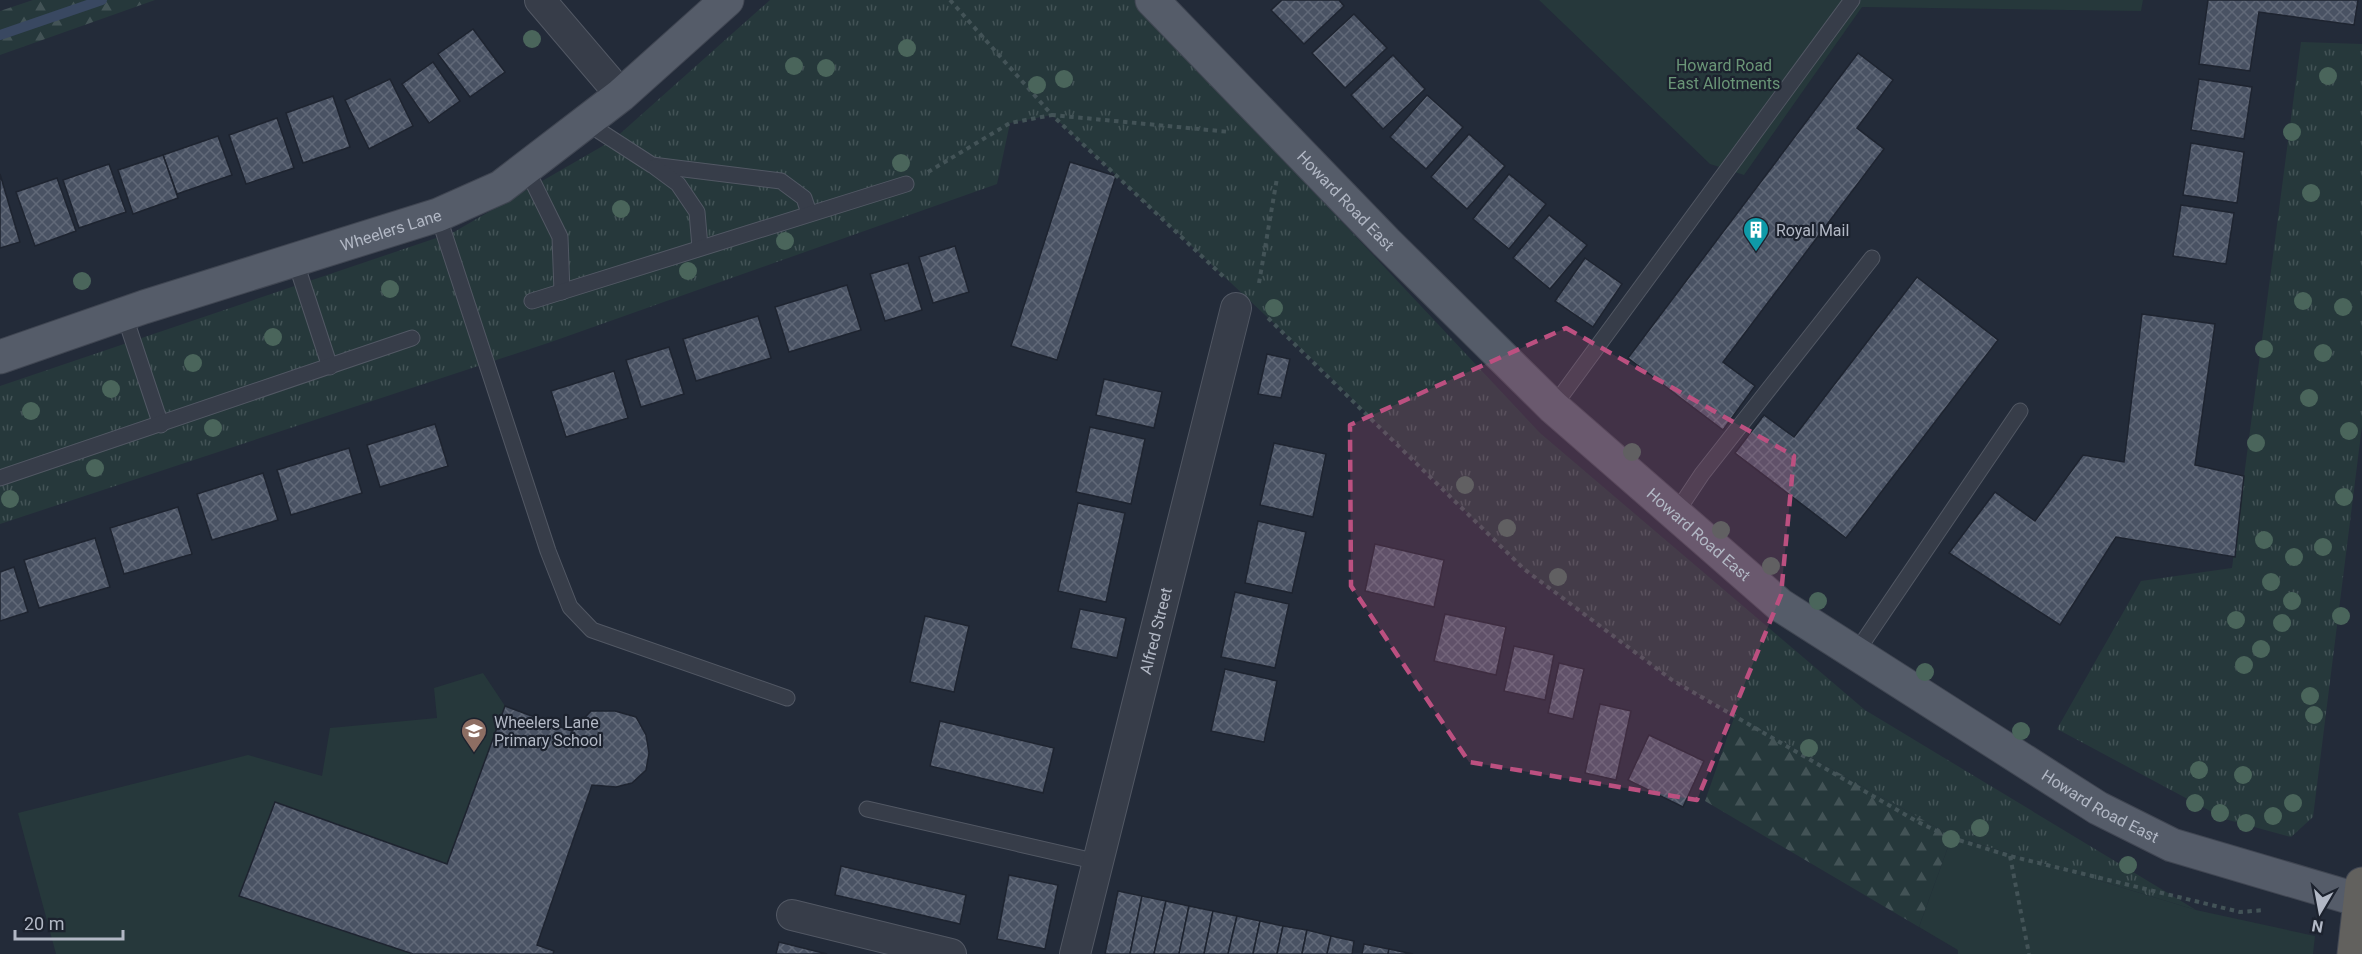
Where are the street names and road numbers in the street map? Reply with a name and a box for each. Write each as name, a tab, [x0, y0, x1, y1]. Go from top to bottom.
street label: Howard Road East	[1293, 147, 1398, 254]
street label: Wheelers Lane	[338, 205, 444, 254]
street label: Howard Road East	[1643, 484, 1755, 585]
street label: Alfred Street	[1136, 585, 1175, 676]
street label: Howard Road East	[2038, 765, 2162, 846]

